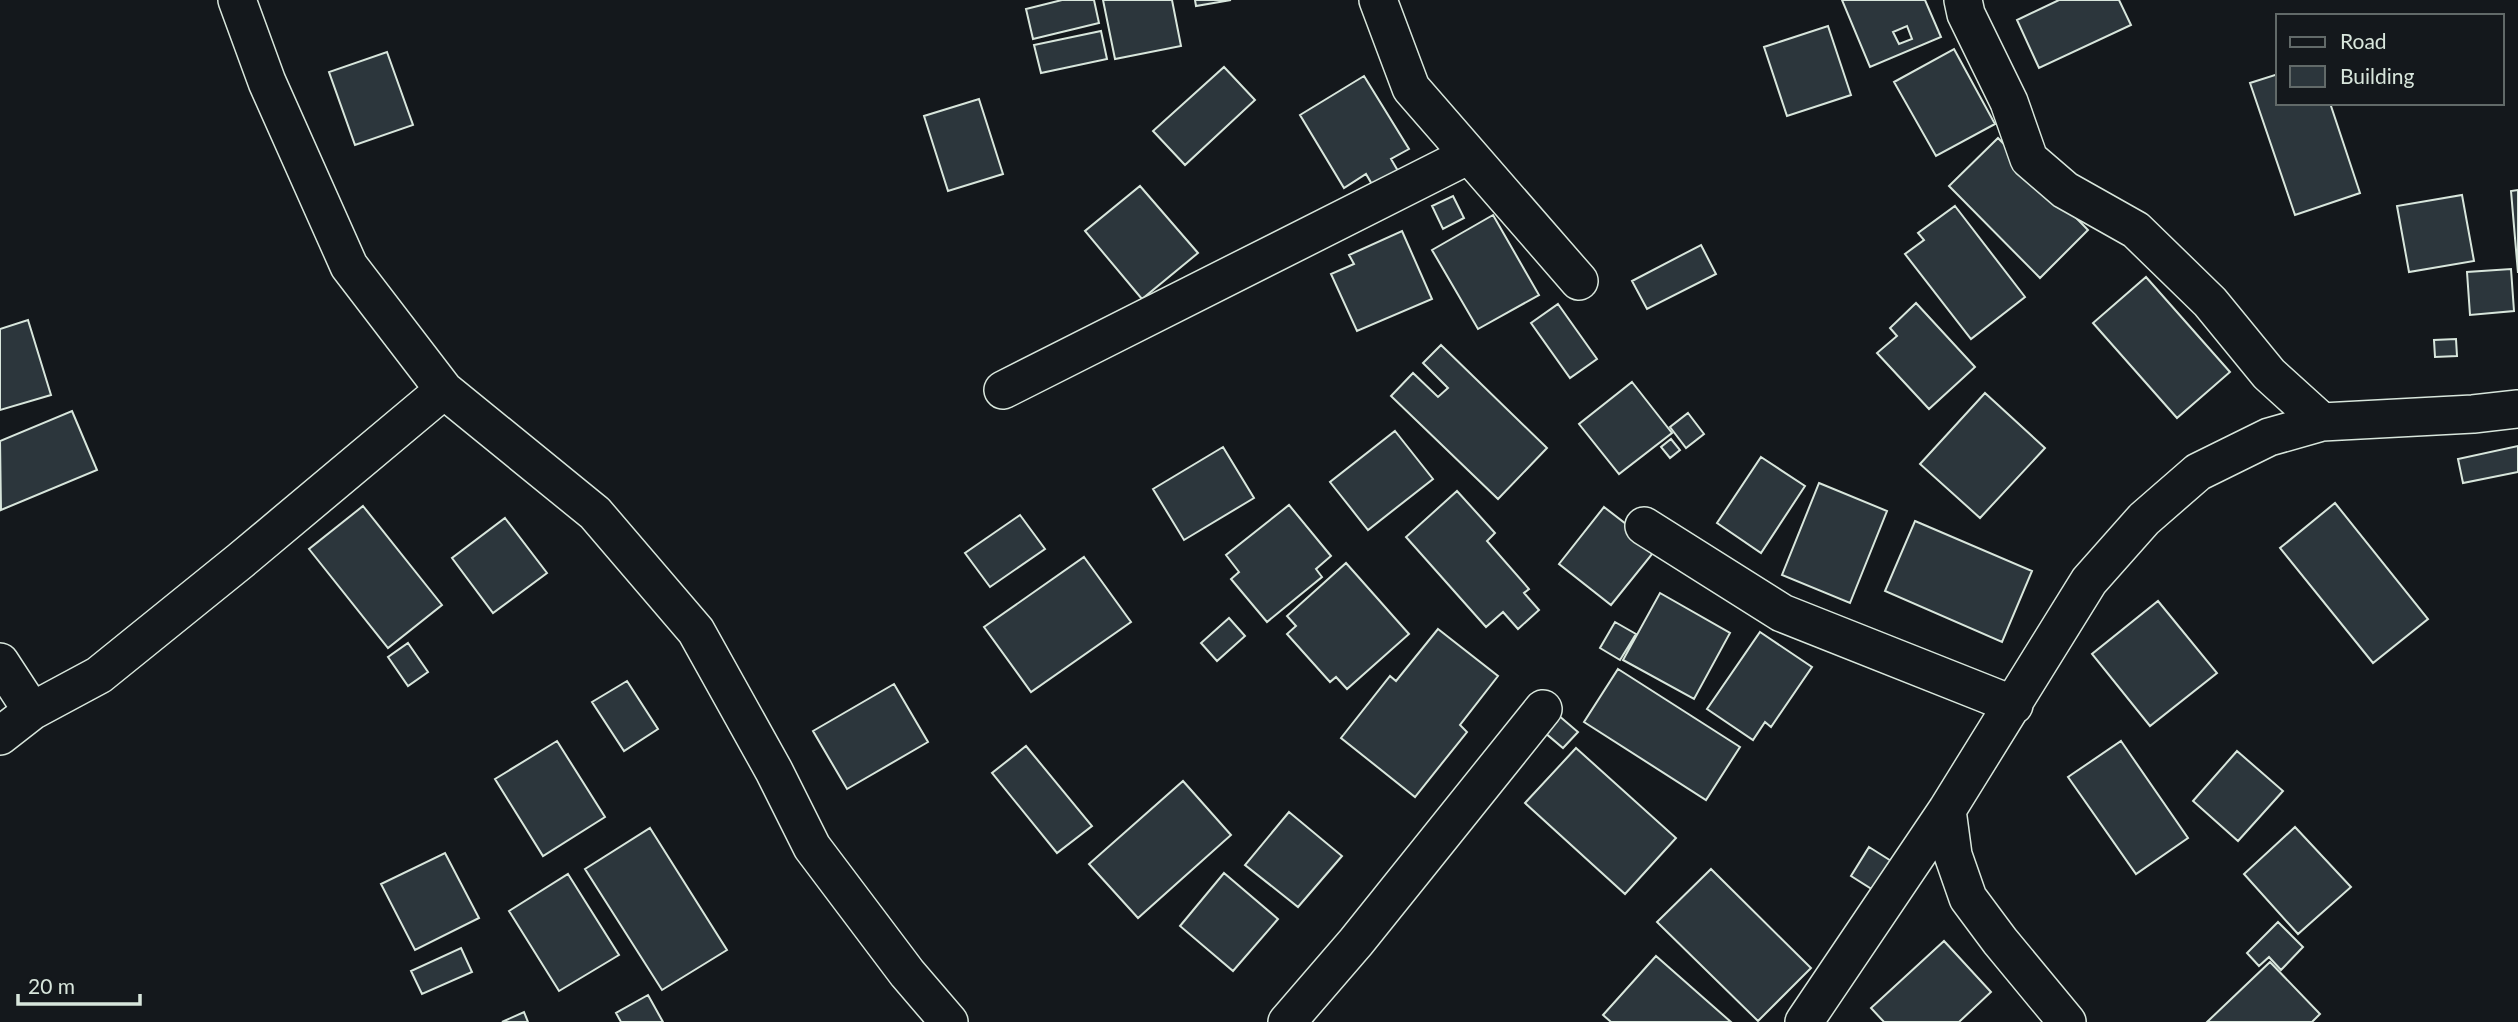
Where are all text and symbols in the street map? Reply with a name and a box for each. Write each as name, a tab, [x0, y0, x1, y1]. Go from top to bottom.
legend	[2276, 14, 2504, 105]
text: Road	[2340, 28, 2387, 53]
text: Building	[2340, 63, 2415, 88]
scale bar	[18, 962, 140, 1006]
text: 20 m	[28, 973, 75, 998]

